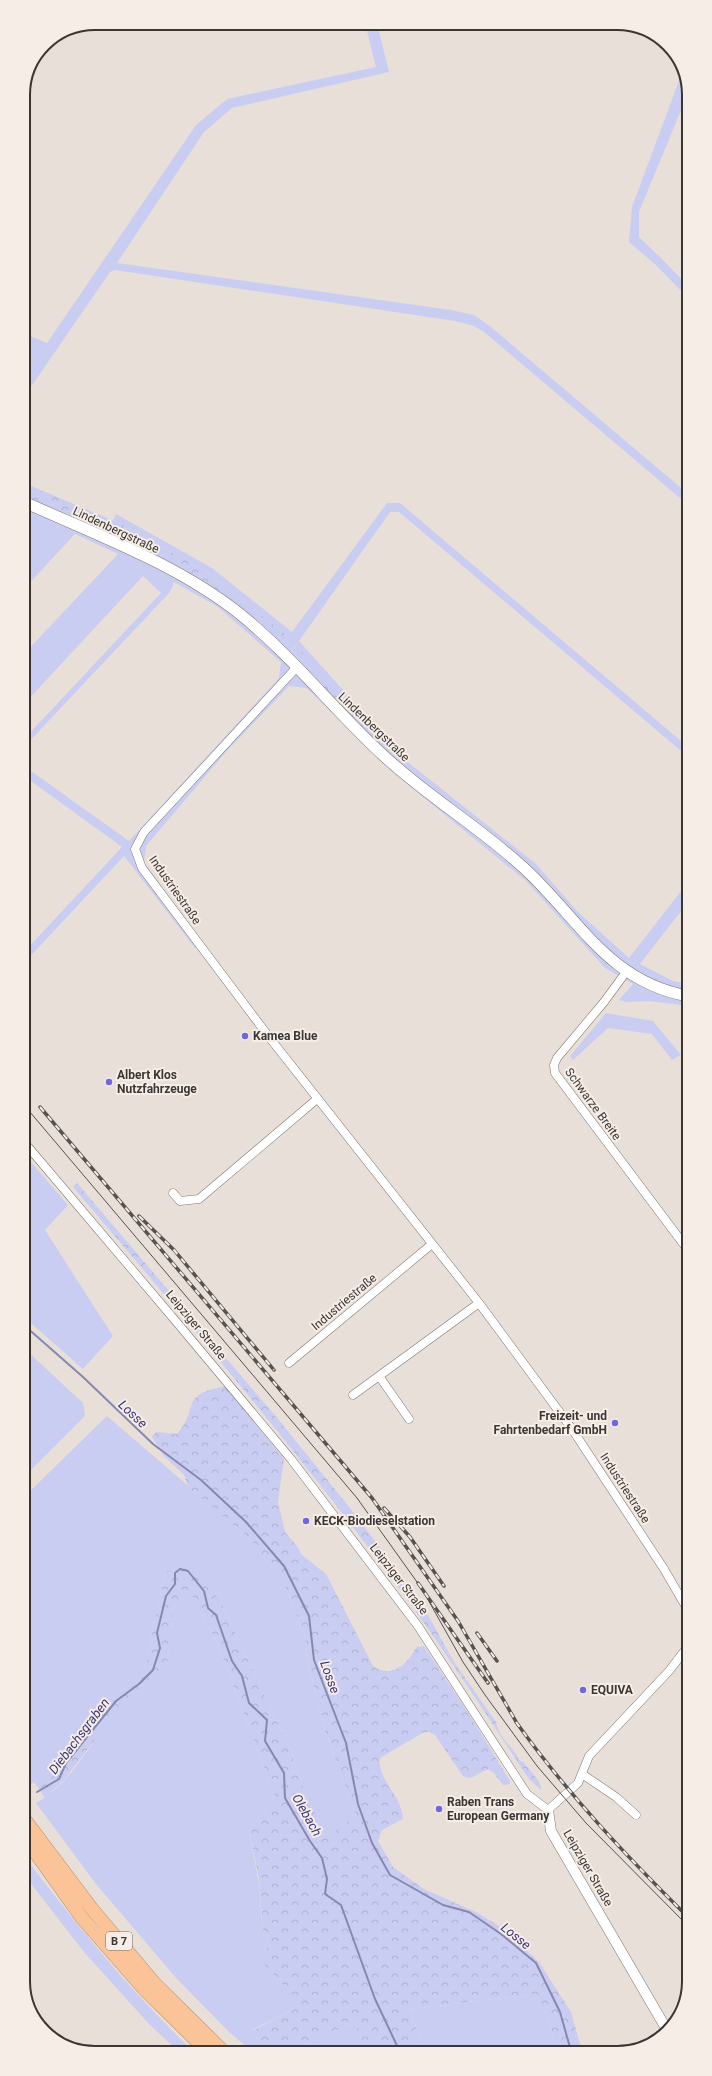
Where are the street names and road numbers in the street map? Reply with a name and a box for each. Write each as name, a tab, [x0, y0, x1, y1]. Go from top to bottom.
street label: Lindenbergstraße	[71, 504, 161, 556]
street label: Lindenbergstraße	[335, 689, 413, 765]
street label: Industriestraße	[146, 853, 204, 927]
street label: Schwarze Breite	[562, 1065, 624, 1143]
street label: Industriestraße	[309, 1271, 379, 1333]
street label: Leipziger Straße	[163, 1287, 229, 1363]
street label: Industriestraße	[597, 1450, 653, 1526]
street label: Leipziger Straße	[367, 1541, 431, 1617]
street label: Leipziger Straße	[560, 1827, 616, 1909]
road number: B 7	[106, 1932, 132, 1950]

